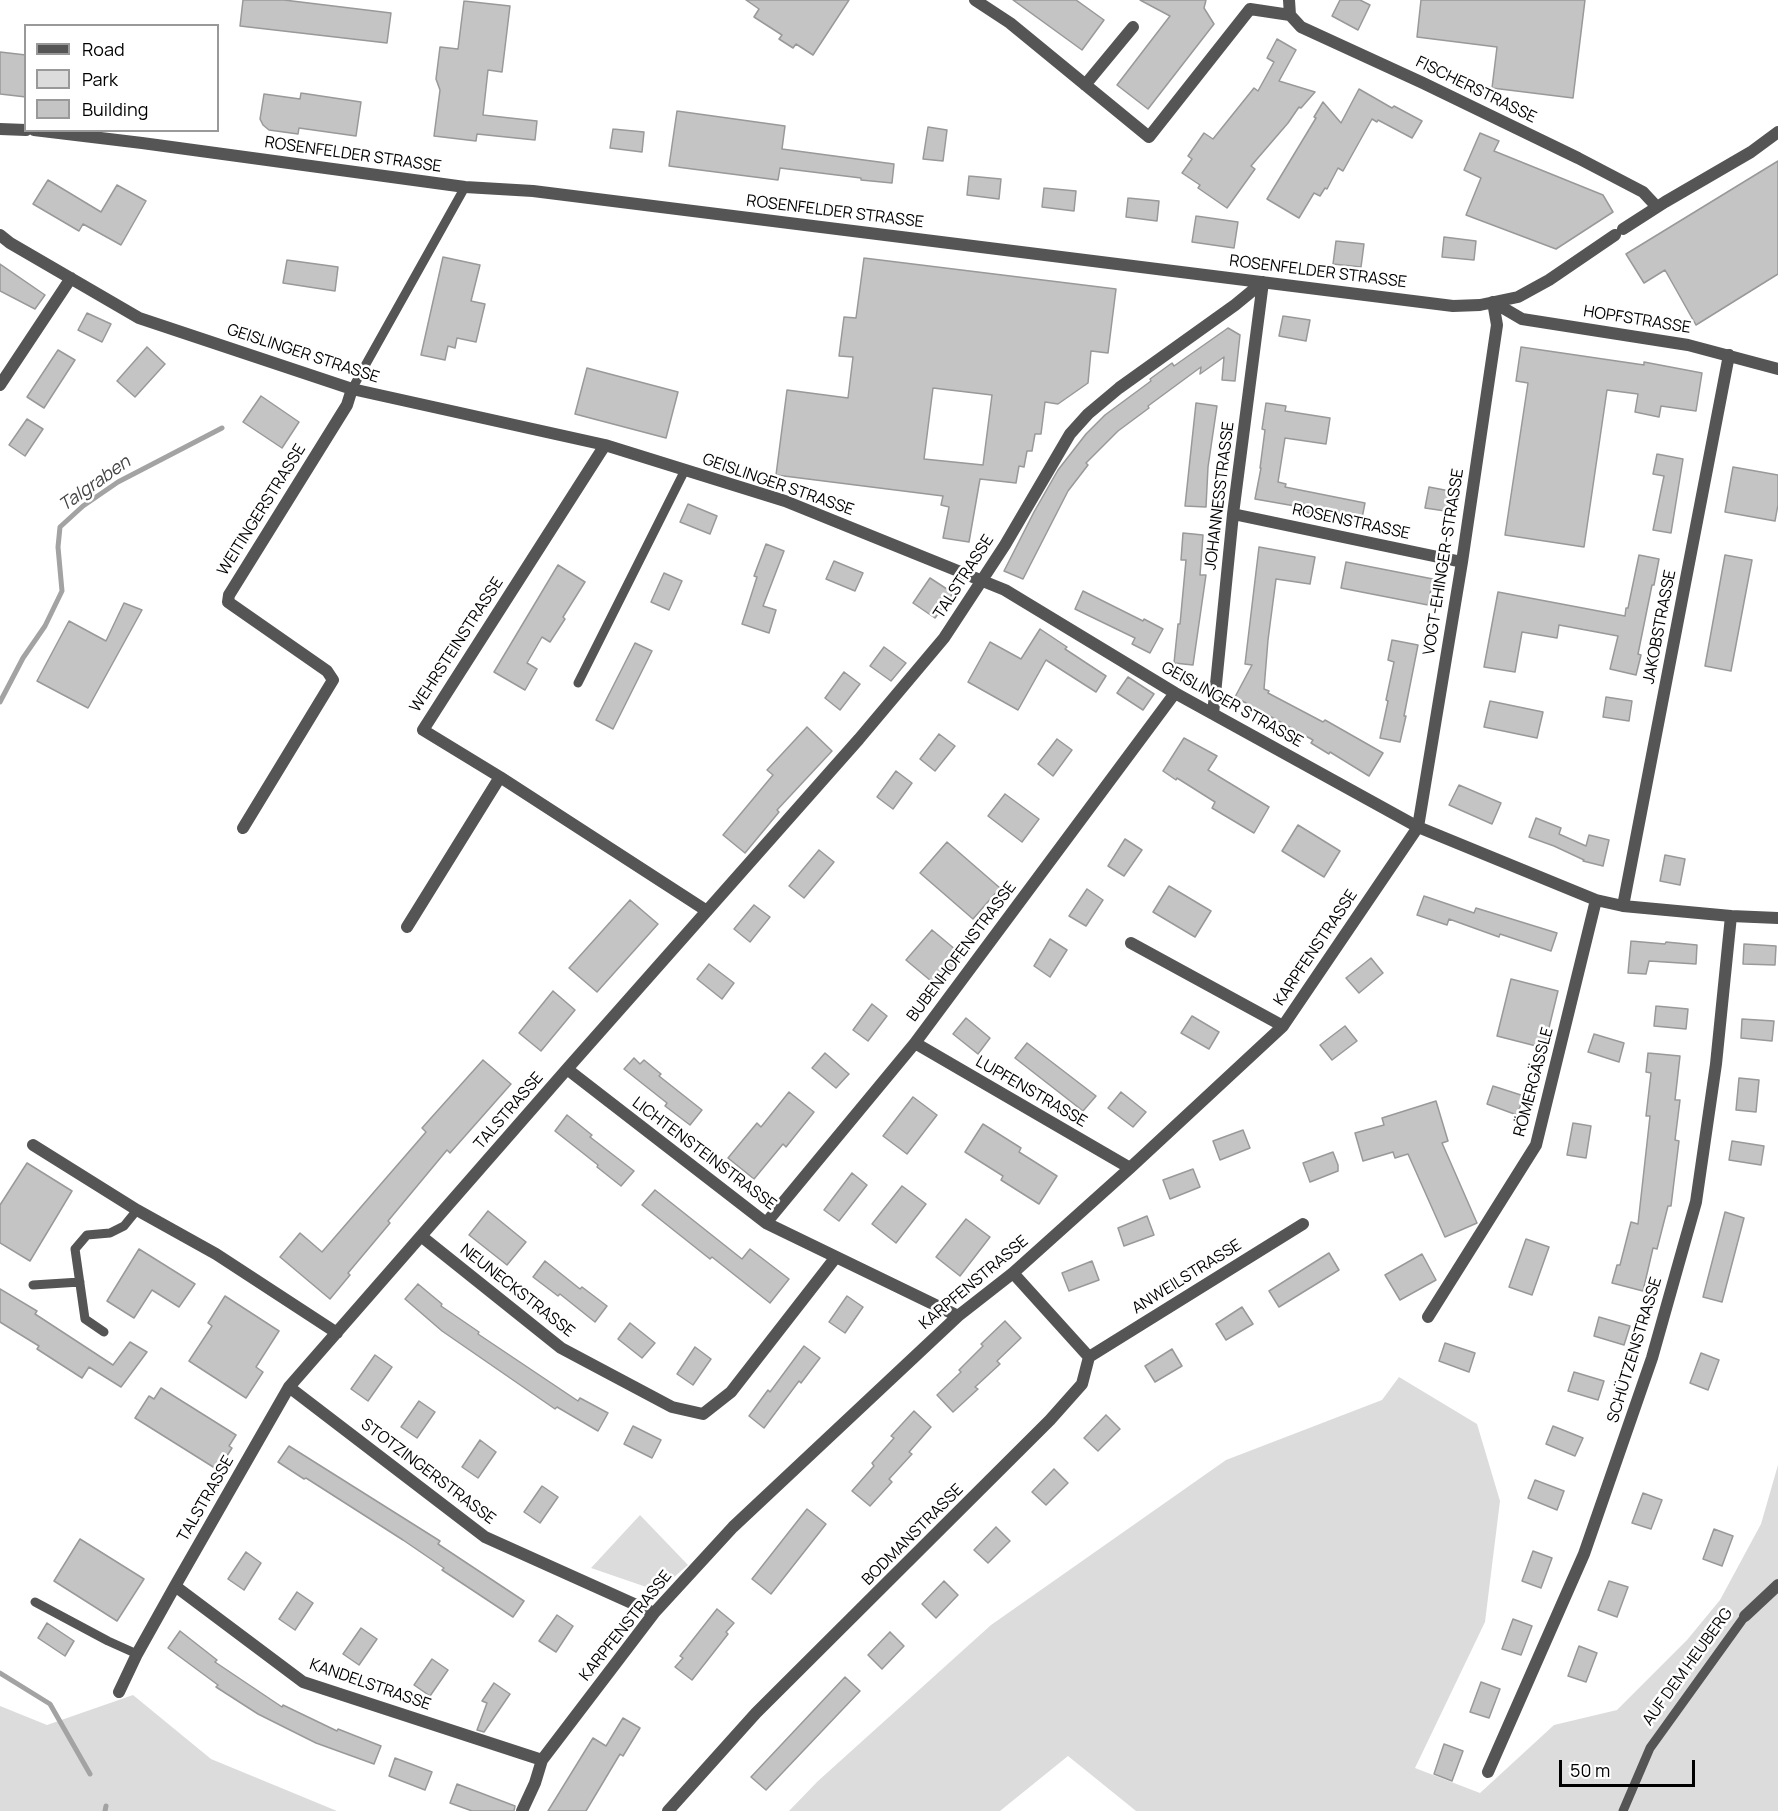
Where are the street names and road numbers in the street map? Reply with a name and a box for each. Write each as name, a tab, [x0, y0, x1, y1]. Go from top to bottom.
street label: FISCHERSTRASSE	[1413, 53, 1539, 127]
street label: ROSENFELDER STRASSE	[263, 133, 443, 177]
street label: ROSENFELDER STRASSE	[745, 192, 925, 232]
street label: ROSENFELDER STRASSE	[1228, 252, 1408, 292]
street label: HOPFSTRASSE	[1582, 302, 1692, 338]
street label: GEISLINGER STRASSE	[224, 320, 382, 388]
street label: JOHANNESSTRASSE	[1201, 421, 1239, 571]
street label: WEITINGERSTRASSE	[214, 441, 310, 579]
street label: GEISLINGER STRASSE	[700, 450, 856, 520]
street label: VOGT-EHINGER-STRASSE	[1420, 467, 1468, 657]
street label: ROSENSTRASSE	[1290, 500, 1412, 544]
street label: TALSTRASSE	[930, 532, 998, 622]
street label: JAKOBSTRASSE	[1640, 568, 1680, 686]
street label: WEHRSTEINSTRASSE	[406, 574, 508, 716]
street label: GEISLINGER STRASSE	[1158, 658, 1306, 752]
street label: BUBENHOFENSTRASSE	[903, 878, 1021, 1026]
street label: KARPFENSTRASSE	[1270, 886, 1362, 1010]
street label: RÖMERGÄSSLE	[1510, 1025, 1558, 1139]
street label: LUPFENSTRASSE	[972, 1052, 1090, 1132]
street label: TALSTRASSE	[470, 1069, 548, 1153]
street label: LICHTENSTEINSTRASSE	[628, 1094, 780, 1214]
street label: KARPFENSTRASSE	[916, 1232, 1032, 1334]
street label: ANWEILSTRASSE	[1129, 1236, 1245, 1318]
street label: NEUNECKSTRASSE	[456, 1240, 578, 1342]
street label: SCHÜTZENSTRASSE	[1604, 1275, 1666, 1425]
street label: STOTZINGERSTRASSE	[357, 1415, 499, 1529]
street label: TALSTRASSE	[174, 1453, 238, 1545]
street label: BODMANSTRASSE	[858, 1480, 968, 1590]
street label: KARPFENSTRASSE	[576, 1567, 676, 1685]
street label: AUF DEM HEUBERG	[1639, 1605, 1737, 1729]
street label: KANDELSTRASSE	[307, 1655, 433, 1715]

